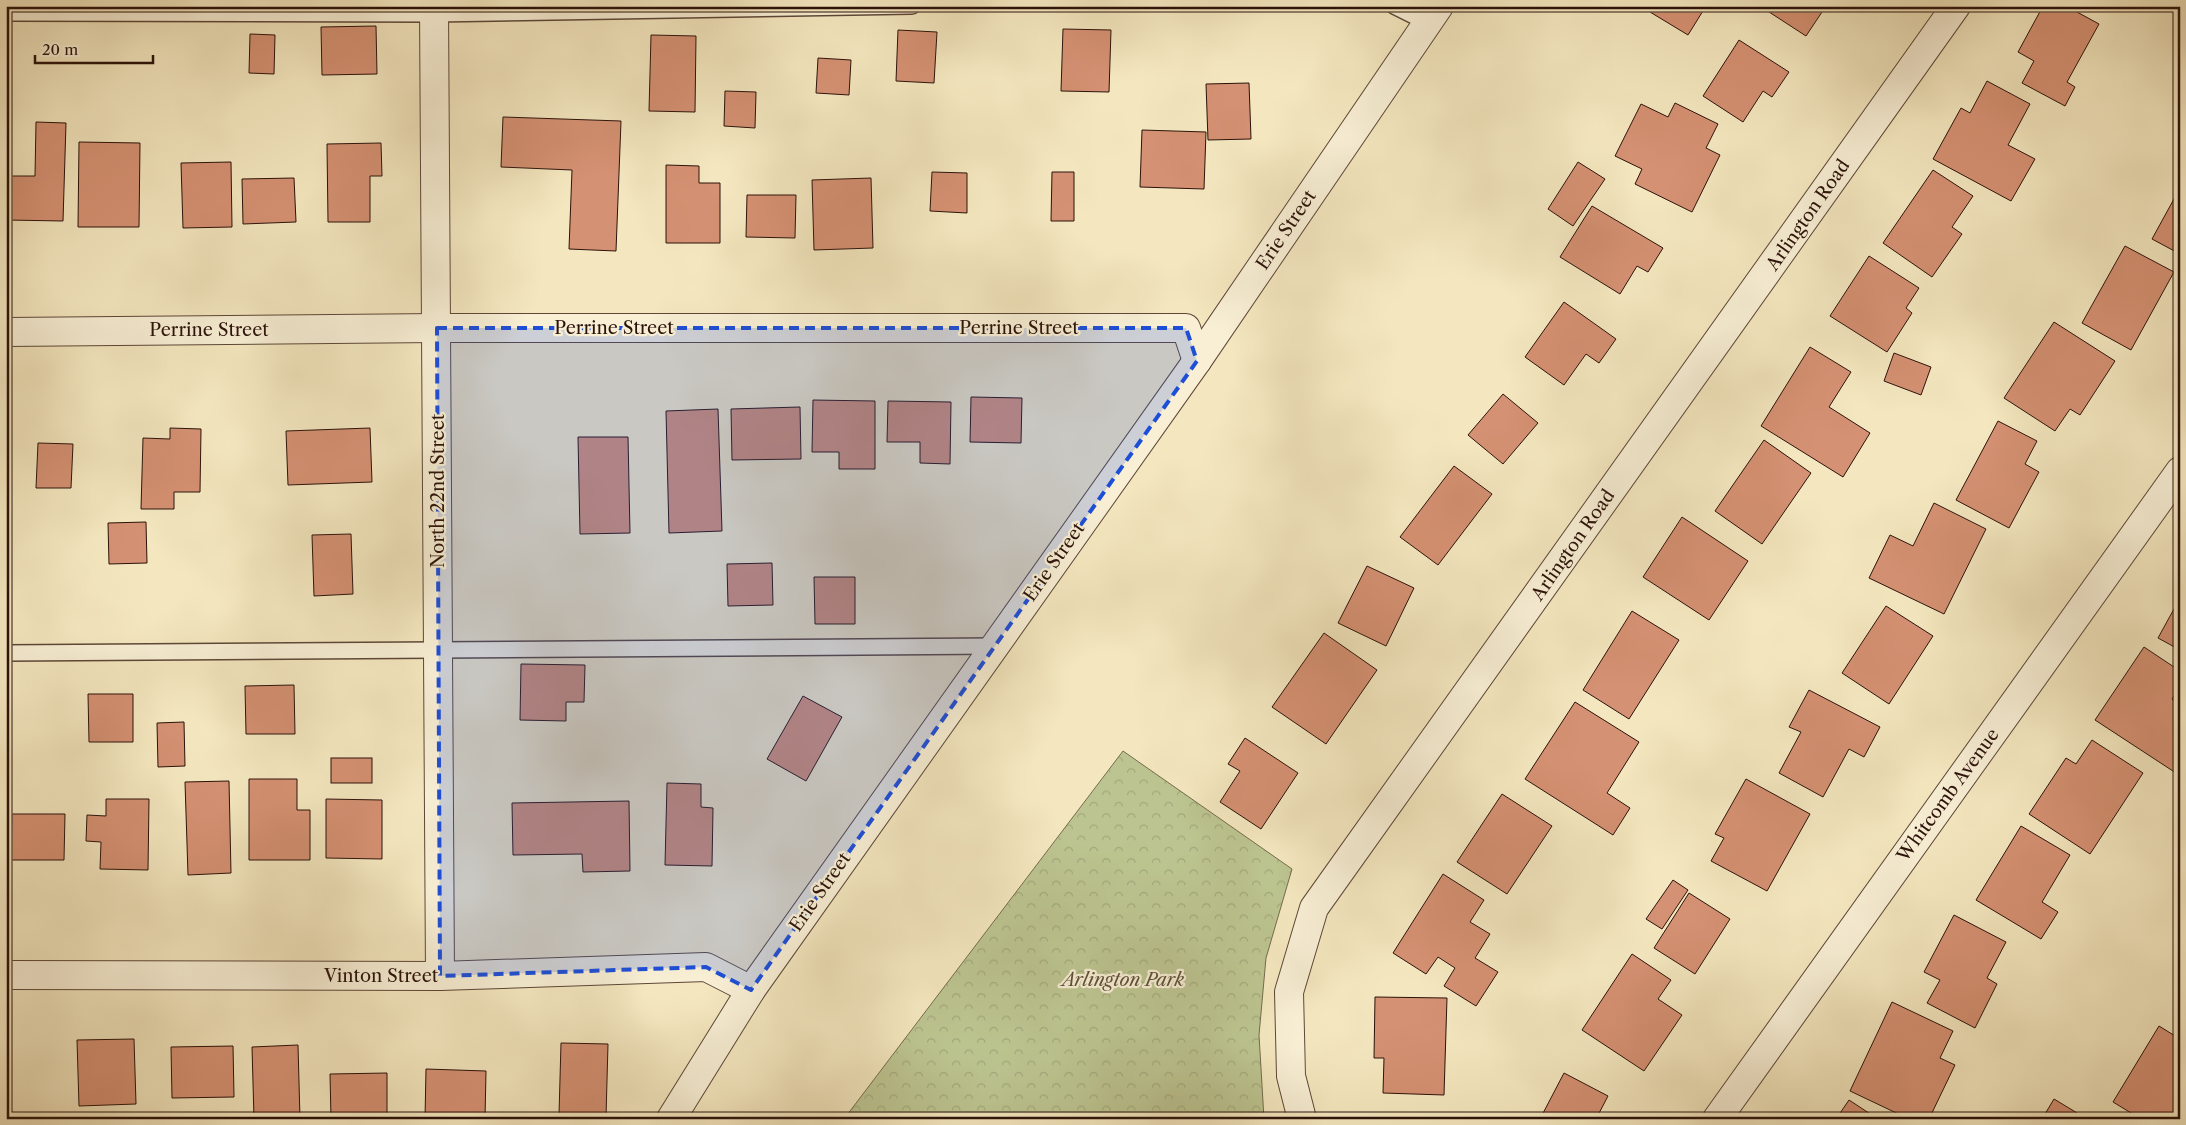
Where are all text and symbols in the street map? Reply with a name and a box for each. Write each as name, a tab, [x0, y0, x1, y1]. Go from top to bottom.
scale bar	[35, 32, 152, 64]
text: 20 m	[42, 40, 78, 59]
street label: Arlington Road	[1761, 155, 1854, 276]
street label: Erie Street	[1251, 185, 1321, 274]
street label: Perrine Street	[554, 317, 674, 339]
street label: Perrine Street	[959, 317, 1079, 339]
street label: Perrine Street	[149, 319, 269, 341]
street label: North 22nd Street	[427, 413, 449, 568]
street label: Arlington Road	[1526, 485, 1619, 606]
street label: Erie Street	[1019, 518, 1090, 606]
street label: Whitcomb Avenue	[1892, 724, 2004, 867]
street label: Erie Street	[785, 848, 856, 936]
street label: Vinton Street	[323, 965, 439, 987]
park label: Arlington Park	[1059, 969, 1185, 991]

